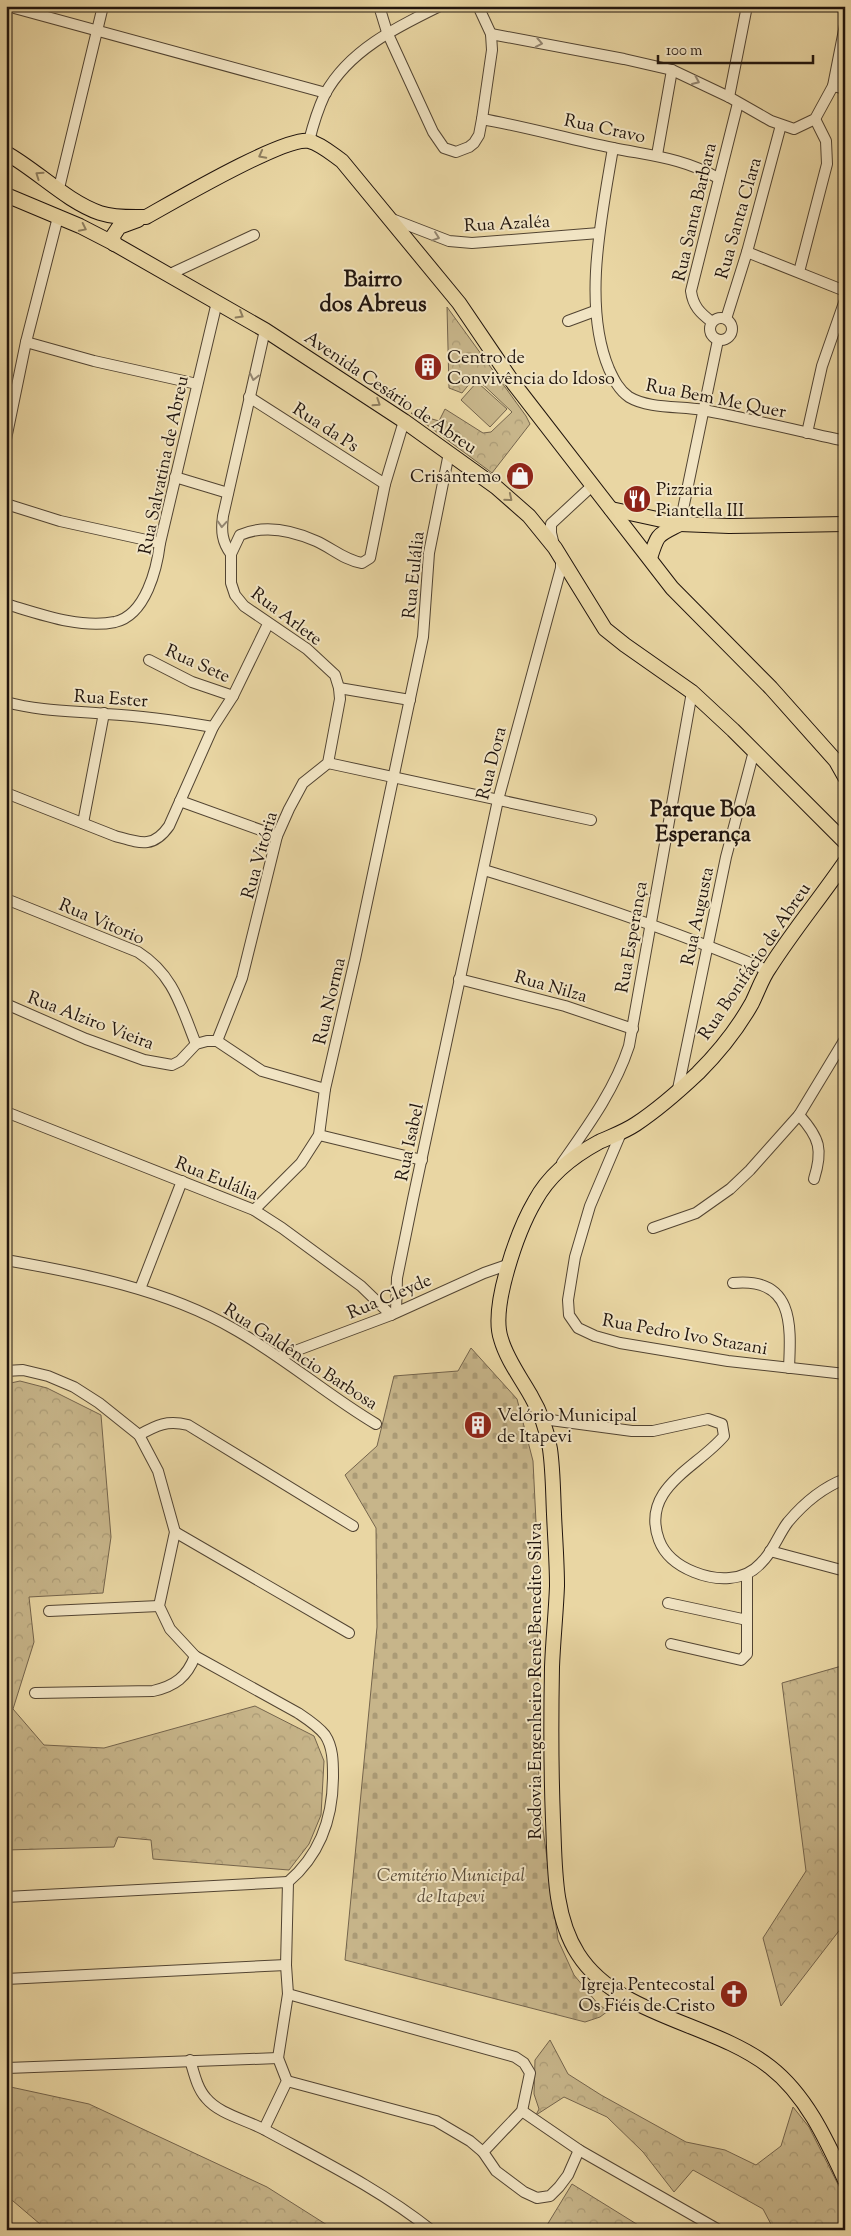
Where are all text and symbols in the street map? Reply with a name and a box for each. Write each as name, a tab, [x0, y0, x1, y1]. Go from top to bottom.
scale bar	[658, 32, 814, 64]
one-way arrow	[534, 37, 543, 48]
text: 100 m	[666, 41, 703, 62]
one-way arrow	[691, 75, 700, 85]
street label: Rua Cravo	[561, 109, 648, 151]
street label: Rua Santa Barbara	[667, 141, 725, 284]
one-way arrow	[259, 149, 268, 159]
street label: Rua Santa Clara	[710, 155, 770, 282]
one-way arrow	[36, 172, 45, 181]
street label: Rua Azaléa	[463, 210, 551, 240]
one-way arrow	[78, 222, 87, 232]
one-way arrow	[431, 231, 439, 241]
district label: Bairro dos Abreus	[319, 265, 427, 322]
one-way arrow	[235, 309, 244, 319]
street label: Avenida Cesário de Abreu	[298, 326, 482, 461]
place label: Centro de Convivência do Idoso	[447, 346, 615, 393]
building icon: Centro de Convivência do Idoso	[413, 352, 443, 382]
one-way arrow	[249, 373, 260, 382]
street label: Rua Salvatina de Abreu	[133, 374, 197, 557]
street label: Rua Bem Me Quer	[643, 374, 788, 426]
one-way arrow	[371, 397, 381, 406]
street label: Rua da Ps	[287, 398, 363, 460]
shop icon: Crisântemo	[505, 461, 535, 491]
place label: Crisântemo	[410, 465, 501, 491]
place label: Pizzaria Piantella III	[656, 478, 744, 525]
restaurant icon: Pizzaria Piantella III	[622, 484, 652, 514]
one-way arrow	[503, 492, 512, 501]
one-way arrow	[217, 521, 228, 529]
street label: Rua Eulália	[397, 530, 433, 620]
street label: Rua Arlete	[245, 582, 327, 653]
street label: Rua Sete	[161, 639, 234, 691]
street label: Rua Ester	[73, 684, 149, 716]
street label: Rua Dora	[471, 724, 515, 803]
district label: Parque Boa Esperança	[650, 795, 757, 852]
street label: Rua Vitória	[236, 809, 286, 902]
street label: Rua Augusta	[676, 865, 722, 968]
street label: Rua Bonifácio de Abreu	[693, 878, 818, 1046]
street label: Rua Esperança	[610, 879, 656, 995]
street label: Rua Vitorio	[54, 893, 148, 953]
street label: Rua Norma	[308, 955, 354, 1048]
street label: Rua Nilza	[511, 965, 590, 1011]
street label: Rua Alziro Vieira	[23, 986, 157, 1058]
street label: Rua Isabel	[390, 1101, 432, 1184]
street label: Rua Eulália	[171, 1151, 262, 1208]
street label: Rua Cleyde	[344, 1268, 436, 1327]
street label: Rua Galdêncio Barbosa	[218, 1298, 382, 1417]
street label: Rua Pedro Ivo Stazani	[600, 1309, 769, 1363]
place label: Velório Municipal de Itapevi	[497, 1404, 637, 1451]
building icon: Velório Municipal de Itapevi	[463, 1410, 493, 1440]
street label: Rodovia Engenheiro Renê Benedito Silva	[524, 1523, 550, 1839]
park label: Cemitério Municipal de Itapevi	[377, 1864, 526, 1911]
place label: Igreja Pentecostal Os Fiéis de Cristo	[578, 1973, 715, 2020]
church icon: Igreja Pentecostal Os Fiéis de Cristo	[719, 1979, 749, 2009]

